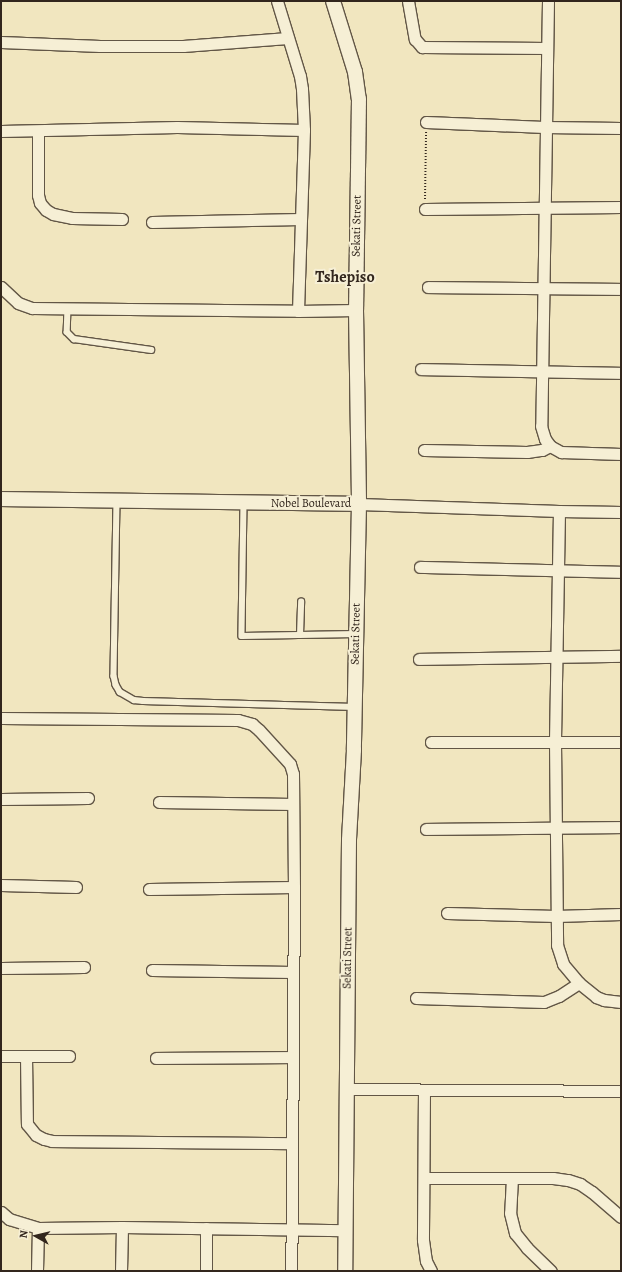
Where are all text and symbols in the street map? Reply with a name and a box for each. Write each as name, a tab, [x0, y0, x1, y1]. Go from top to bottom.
street label: Sekati Street	[349, 195, 365, 257]
district label: Tshepiso	[315, 267, 375, 287]
street label: Nobel Boulevard	[271, 497, 351, 511]
street label: Sekati Street	[348, 603, 364, 665]
street label: Sekati Street	[340, 927, 356, 989]
north arrow	[16, 1216, 56, 1256]
text: N	[16, 1229, 32, 1239]

